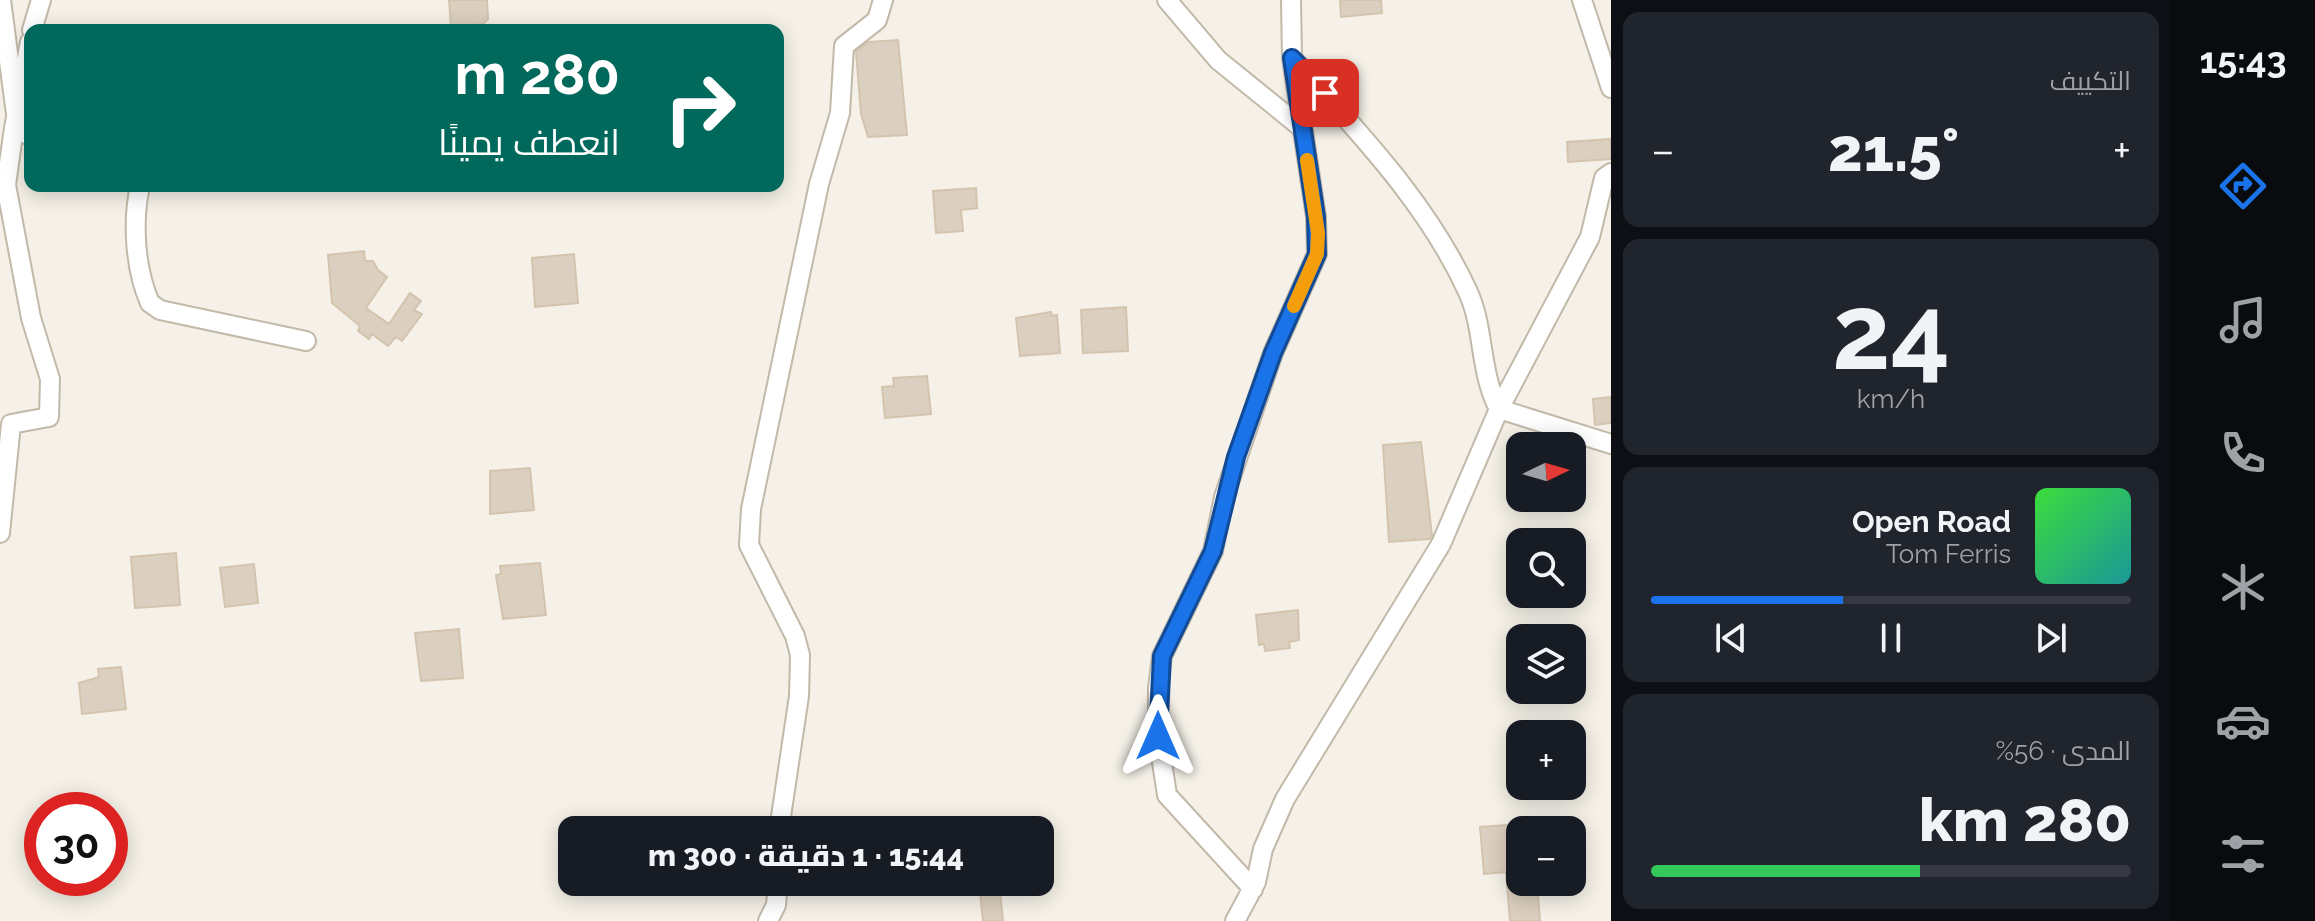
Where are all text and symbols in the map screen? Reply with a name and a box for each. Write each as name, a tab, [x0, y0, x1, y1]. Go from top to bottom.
text: 15:43	[2199, 39, 2287, 81]
text: 280 m	[455, 41, 620, 107]
icon: right	[648, 56, 752, 160]
pin	[1291, 59, 1359, 127]
text: التكييف	[2049, 66, 2131, 96]
icon: arrive	[1303, 71, 1347, 115]
text: 21.5°	[1828, 115, 1959, 185]
text: انعطف يمينًا	[438, 121, 620, 163]
text: −	[1651, 125, 1675, 176]
text: +	[2113, 125, 2131, 176]
icon: directions	[2215, 158, 2271, 214]
text: 24	[1832, 271, 1950, 393]
icon: music	[2215, 292, 2271, 348]
text: km/h	[1857, 384, 1925, 414]
icon: phone	[2215, 425, 2271, 481]
north arrow	[1506, 432, 1586, 512]
map controls	[1506, 432, 1586, 896]
text: Open Road	[1852, 504, 2011, 539]
button: search	[1506, 528, 1586, 608]
text: Tom Ferris	[1886, 539, 2011, 569]
icon: climate	[2215, 559, 2271, 615]
icon: previous	[1709, 616, 1753, 660]
icon: pause	[1869, 616, 1913, 660]
icon: next	[2029, 616, 2073, 660]
button: layers	[1506, 624, 1586, 704]
icon: car	[2215, 693, 2271, 749]
position arrow	[1116, 694, 1200, 778]
button: +	[1506, 720, 1586, 800]
text: المدى · 56%	[1995, 736, 2131, 766]
text: 280 km	[1919, 785, 2131, 855]
speed limit sign: 30	[24, 792, 128, 896]
button: −	[1506, 816, 1586, 896]
icon: filters	[2215, 826, 2271, 882]
text: 15:44 · 1 دقيقة · 300 m	[648, 838, 964, 873]

